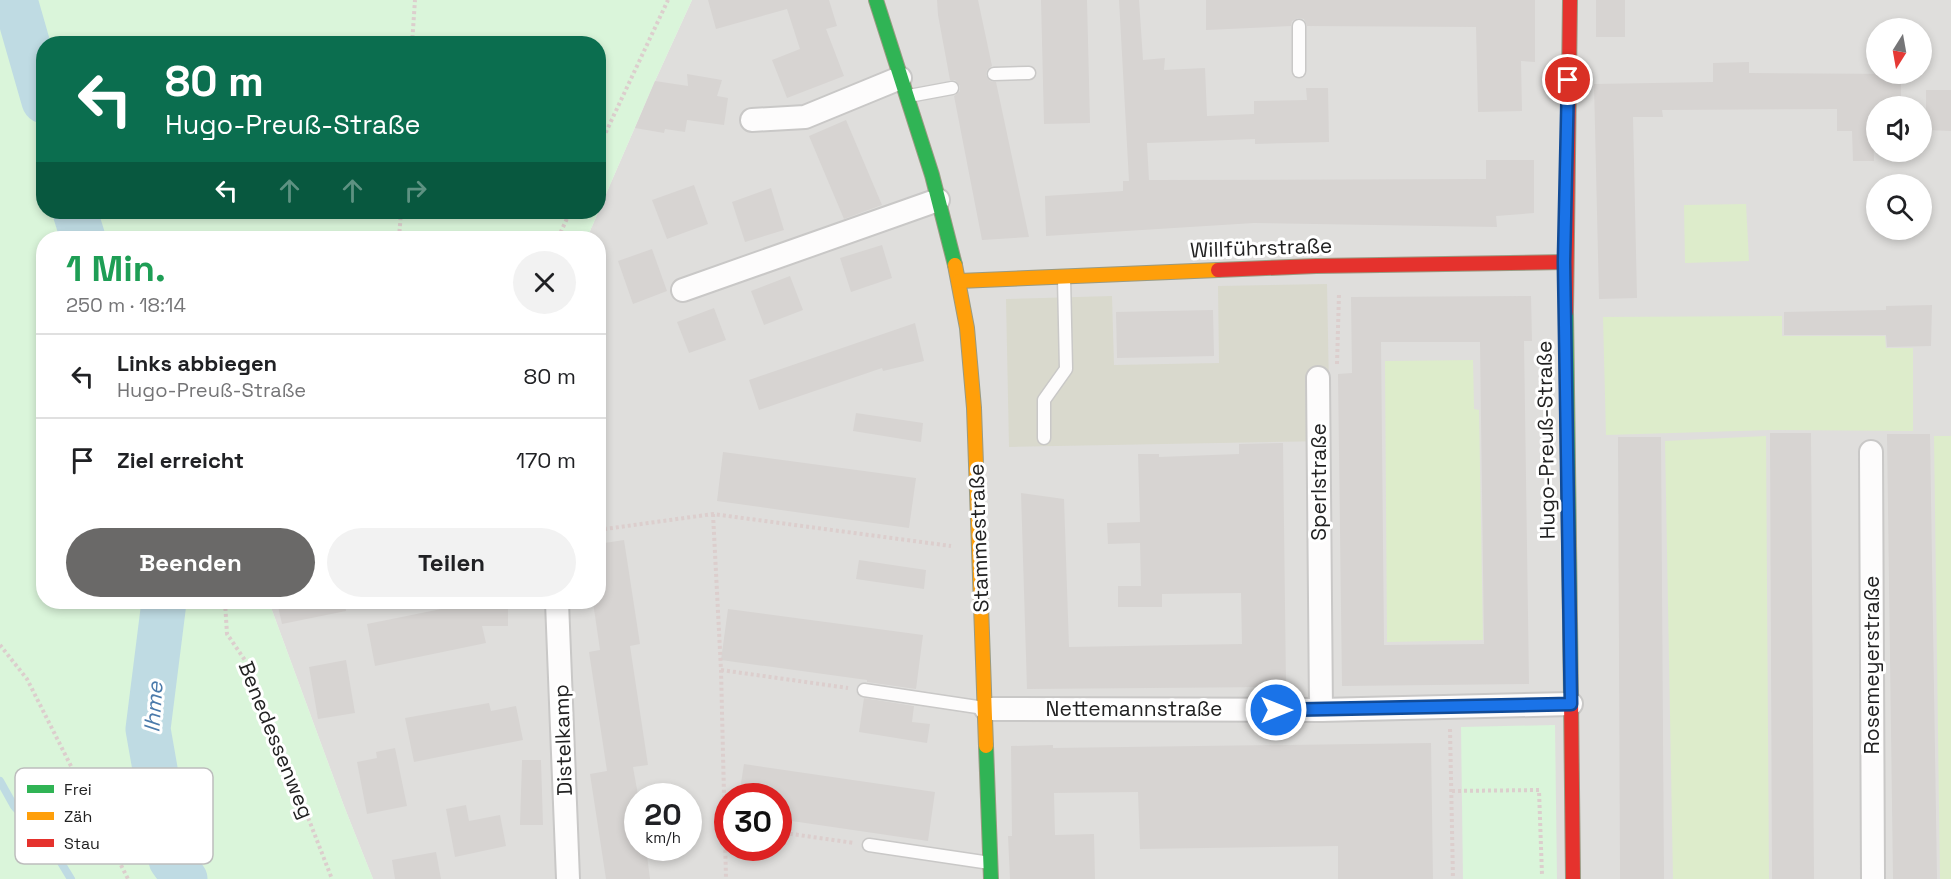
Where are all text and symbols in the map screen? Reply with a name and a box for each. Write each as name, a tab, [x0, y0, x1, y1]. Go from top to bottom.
north arrow	[1866, 18, 1932, 84]
map controls	[1866, 18, 1932, 240]
pin	[1542, 54, 1593, 105]
text: 80 m	[165, 55, 264, 108]
icon: left	[66, 60, 144, 138]
icon: arrive	[1551, 63, 1584, 96]
button: sound	[1866, 96, 1932, 162]
text: Hugo-Preuß-Straße	[165, 107, 420, 142]
icon: left	[210, 174, 243, 207]
icon: ahead	[273, 174, 306, 207]
icon: ahead	[336, 174, 369, 207]
icon: right	[399, 174, 432, 207]
button: search	[1866, 174, 1932, 240]
street label: Willführstraße	[1189, 232, 1333, 263]
text: 1 Min.	[66, 246, 166, 292]
button: close	[513, 251, 576, 314]
text: 250 m · 18:14	[66, 292, 186, 318]
street label: Hugo-Preuß-Straße	[1530, 340, 1561, 540]
text: Links abbiegen	[117, 349, 277, 377]
icon: left	[66, 360, 99, 393]
text: 80 m	[524, 362, 576, 390]
text: Hugo-Preuß-Straße	[117, 377, 306, 403]
street label: Sperlstraße	[1305, 423, 1332, 541]
icon: arrive	[66, 444, 99, 477]
text: Ziel erreicht	[117, 446, 244, 474]
text: 170 m	[516, 446, 576, 474]
street label: Stammestraße	[962, 463, 995, 613]
button: Beenden	[66, 528, 315, 597]
button: Teilen	[327, 528, 576, 597]
street label: Rosemeyerstraße	[1858, 576, 1885, 754]
street label: Benedessenweg	[233, 657, 320, 822]
position arrow	[1244, 678, 1308, 742]
water label: Ihme	[137, 680, 169, 733]
street label: Distelkamp	[547, 684, 578, 796]
street label: Nettemannstraße	[1046, 695, 1222, 722]
legend	[15, 768, 213, 864]
text: Frei	[64, 779, 92, 800]
speed limit sign: 30	[714, 783, 792, 861]
text: 20	[644, 795, 682, 834]
text: Zäh	[64, 806, 92, 827]
text: km/h	[645, 828, 681, 847]
text: Stau	[64, 833, 100, 854]

